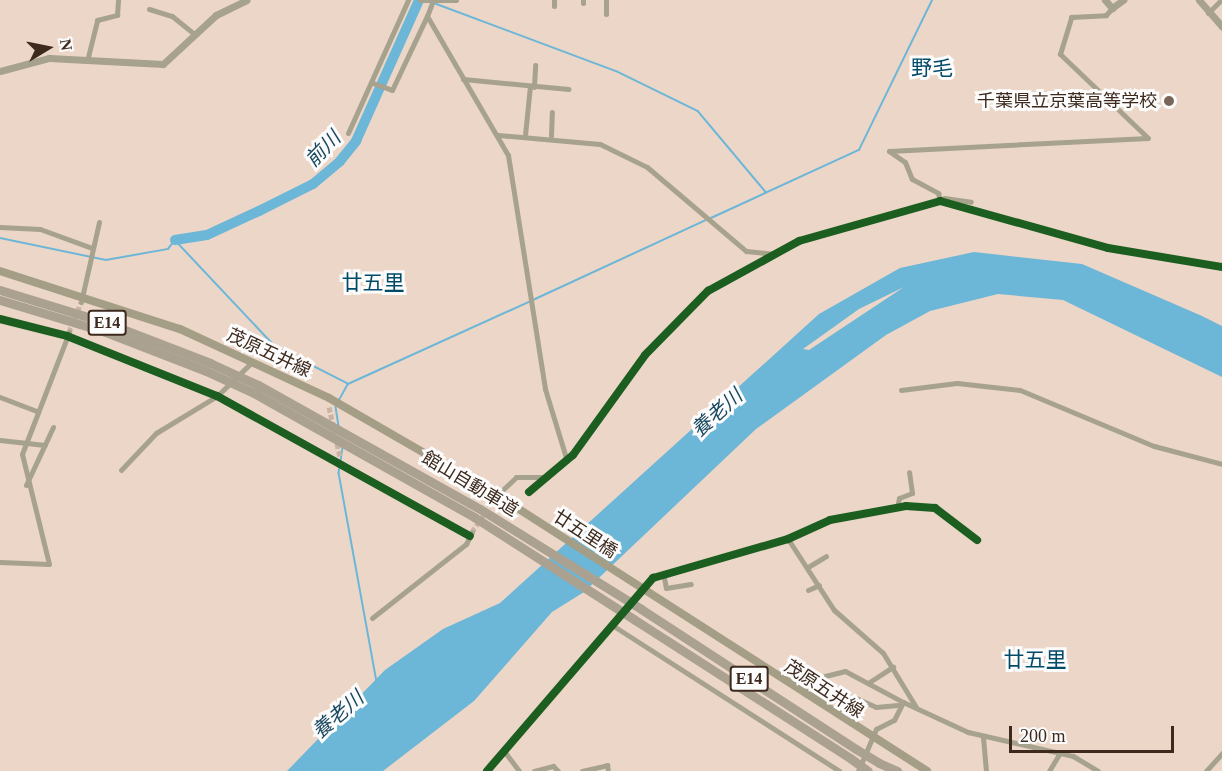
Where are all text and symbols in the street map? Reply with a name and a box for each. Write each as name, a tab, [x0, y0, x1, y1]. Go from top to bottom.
north arrow	[18, 18, 78, 78]
text: N	[57, 38, 76, 52]
district label: 野毛	[911, 55, 953, 81]
place label: 千葉県立京葉高等学校	[977, 90, 1157, 112]
marker: 千葉県立京葉高等学校	[1162, 94, 1176, 108]
water label: 前川	[300, 126, 346, 172]
district label: 廿五里	[342, 270, 404, 296]
road number: E14	[88, 310, 126, 336]
street label: 茂原五井線	[224, 324, 314, 382]
water label: 養老川	[687, 384, 747, 442]
street label: 館山自動車道	[418, 447, 522, 521]
street label: 廿五里橋	[549, 505, 621, 563]
district label: 廿五里	[1004, 647, 1066, 673]
street label: 茂原五井線	[780, 655, 868, 723]
road number: E14	[730, 666, 768, 692]
water label: 養老川	[307, 686, 369, 744]
scale bar	[1012, 714, 1177, 752]
text: 200 m	[1020, 726, 1066, 746]

